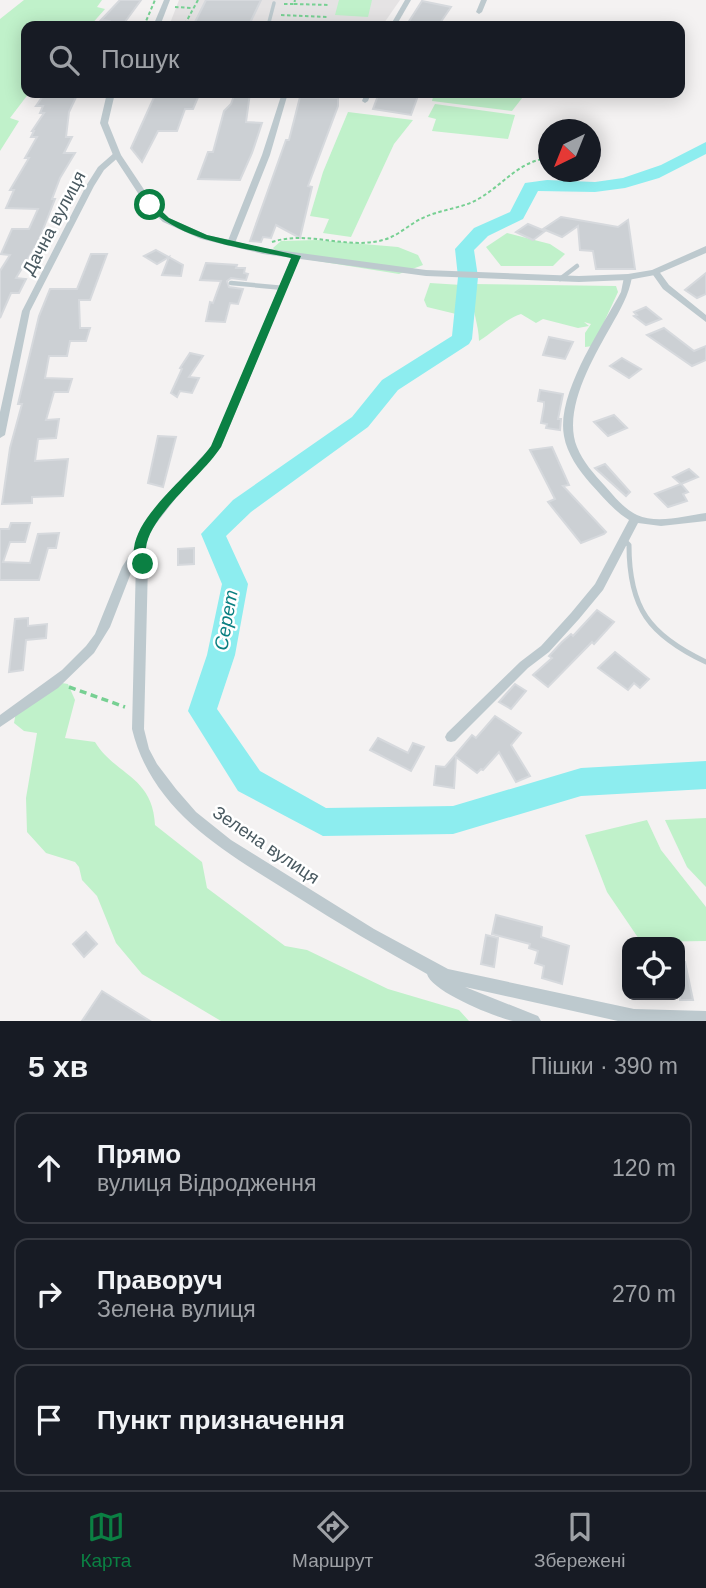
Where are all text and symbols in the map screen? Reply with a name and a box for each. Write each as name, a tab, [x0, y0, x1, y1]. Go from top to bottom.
search box	[21, 21, 685, 98]
icon: search	[45, 41, 83, 79]
text: Пошук	[101, 44, 179, 74]
north arrow	[538, 119, 601, 182]
street label: Дачна вулиця	[18, 168, 90, 278]
route start	[134, 189, 165, 220]
route end	[127, 548, 158, 579]
water label: Серет	[210, 588, 242, 652]
street label: Зелена вулиця	[209, 802, 323, 888]
map controls	[622, 937, 685, 1000]
button: locate	[622, 937, 685, 1000]
text: 5 хв	[28, 1050, 88, 1083]
text: Пішки · 390 m	[531, 1053, 678, 1079]
text: Прямо	[97, 1139, 181, 1169]
icon: ahead	[30, 1149, 68, 1187]
text: 120 m	[612, 1155, 676, 1181]
text: вулиця Відродження	[97, 1170, 316, 1196]
text: Праворуч	[97, 1265, 223, 1295]
icon: right	[30, 1275, 68, 1313]
text: 270 m	[612, 1281, 676, 1307]
text: Зелена вулиця	[97, 1296, 256, 1322]
icon: arrive	[30, 1401, 68, 1439]
text: Пункт призначення	[97, 1405, 345, 1435]
tab: Карта	[80, 1508, 131, 1572]
tab: Маршрут	[292, 1508, 373, 1572]
tab: Збережені	[534, 1508, 626, 1572]

